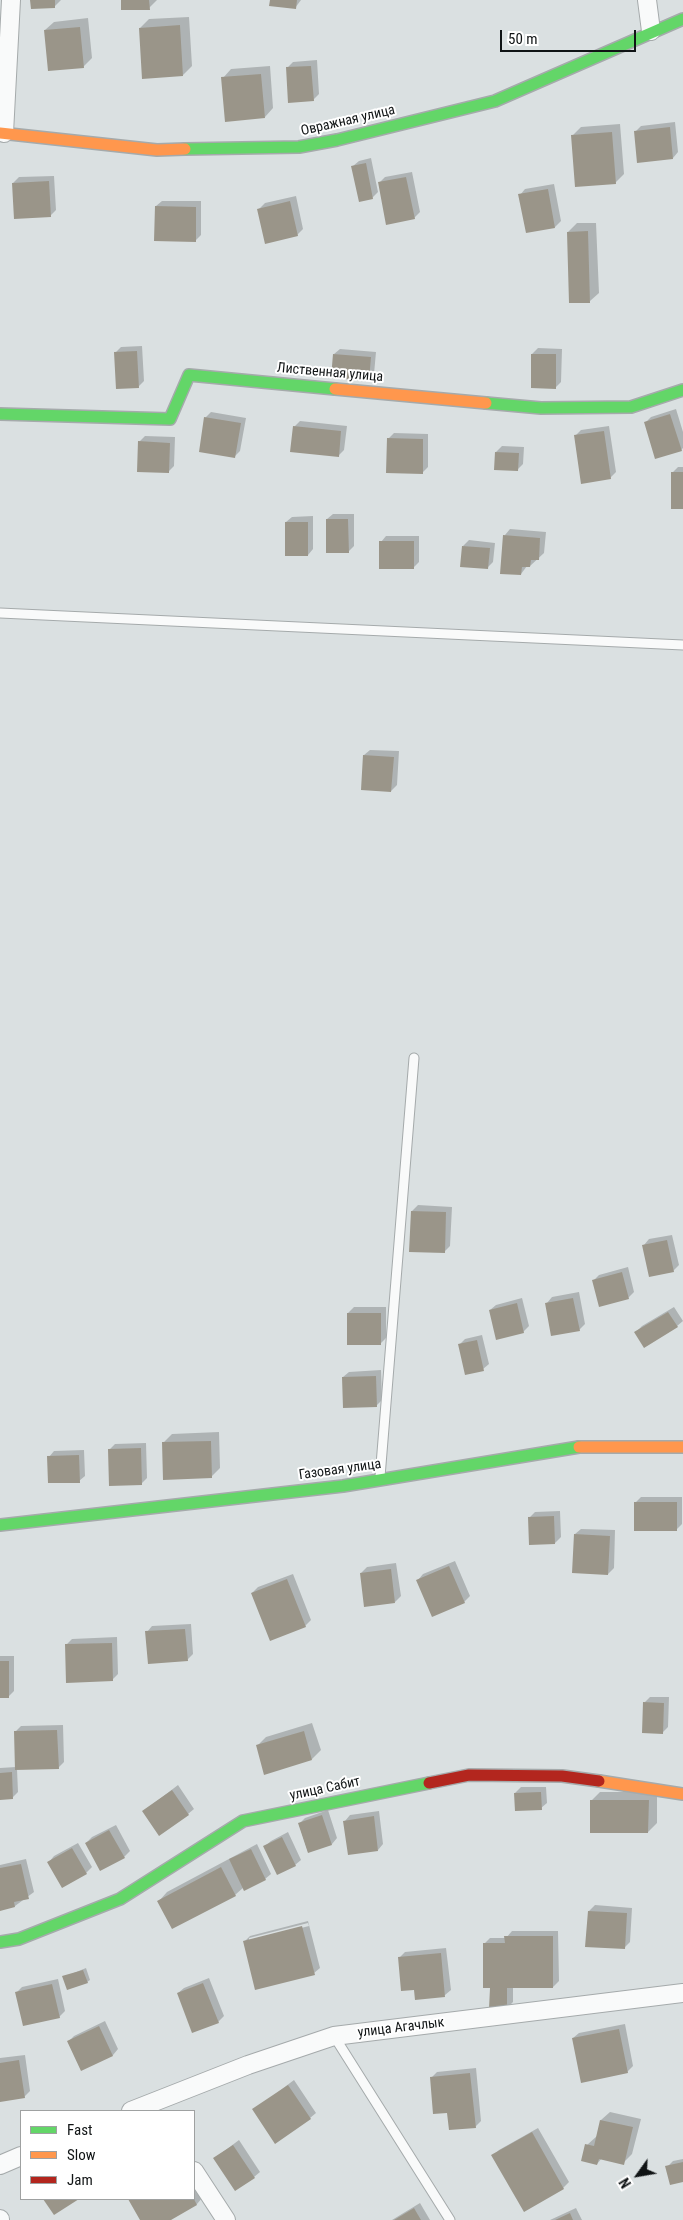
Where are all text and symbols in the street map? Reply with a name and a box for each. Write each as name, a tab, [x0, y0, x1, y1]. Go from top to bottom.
scale bar	[503, 20, 639, 52]
text: 50 m	[508, 30, 538, 48]
street label: Овражная улица	[299, 102, 397, 140]
street label: Лиственная улица	[276, 360, 384, 386]
street label: Газовая улица	[298, 1456, 382, 1484]
street label: улица Сабит	[288, 1773, 362, 1805]
street label: улица Агачлык	[357, 2014, 445, 2042]
legend	[20, 2110, 195, 2200]
text: Fast	[67, 2121, 92, 2139]
text: Slow	[67, 2146, 96, 2164]
north arrow	[613, 2150, 663, 2200]
text: Jam	[67, 2171, 93, 2189]
text: N	[616, 2175, 634, 2191]

